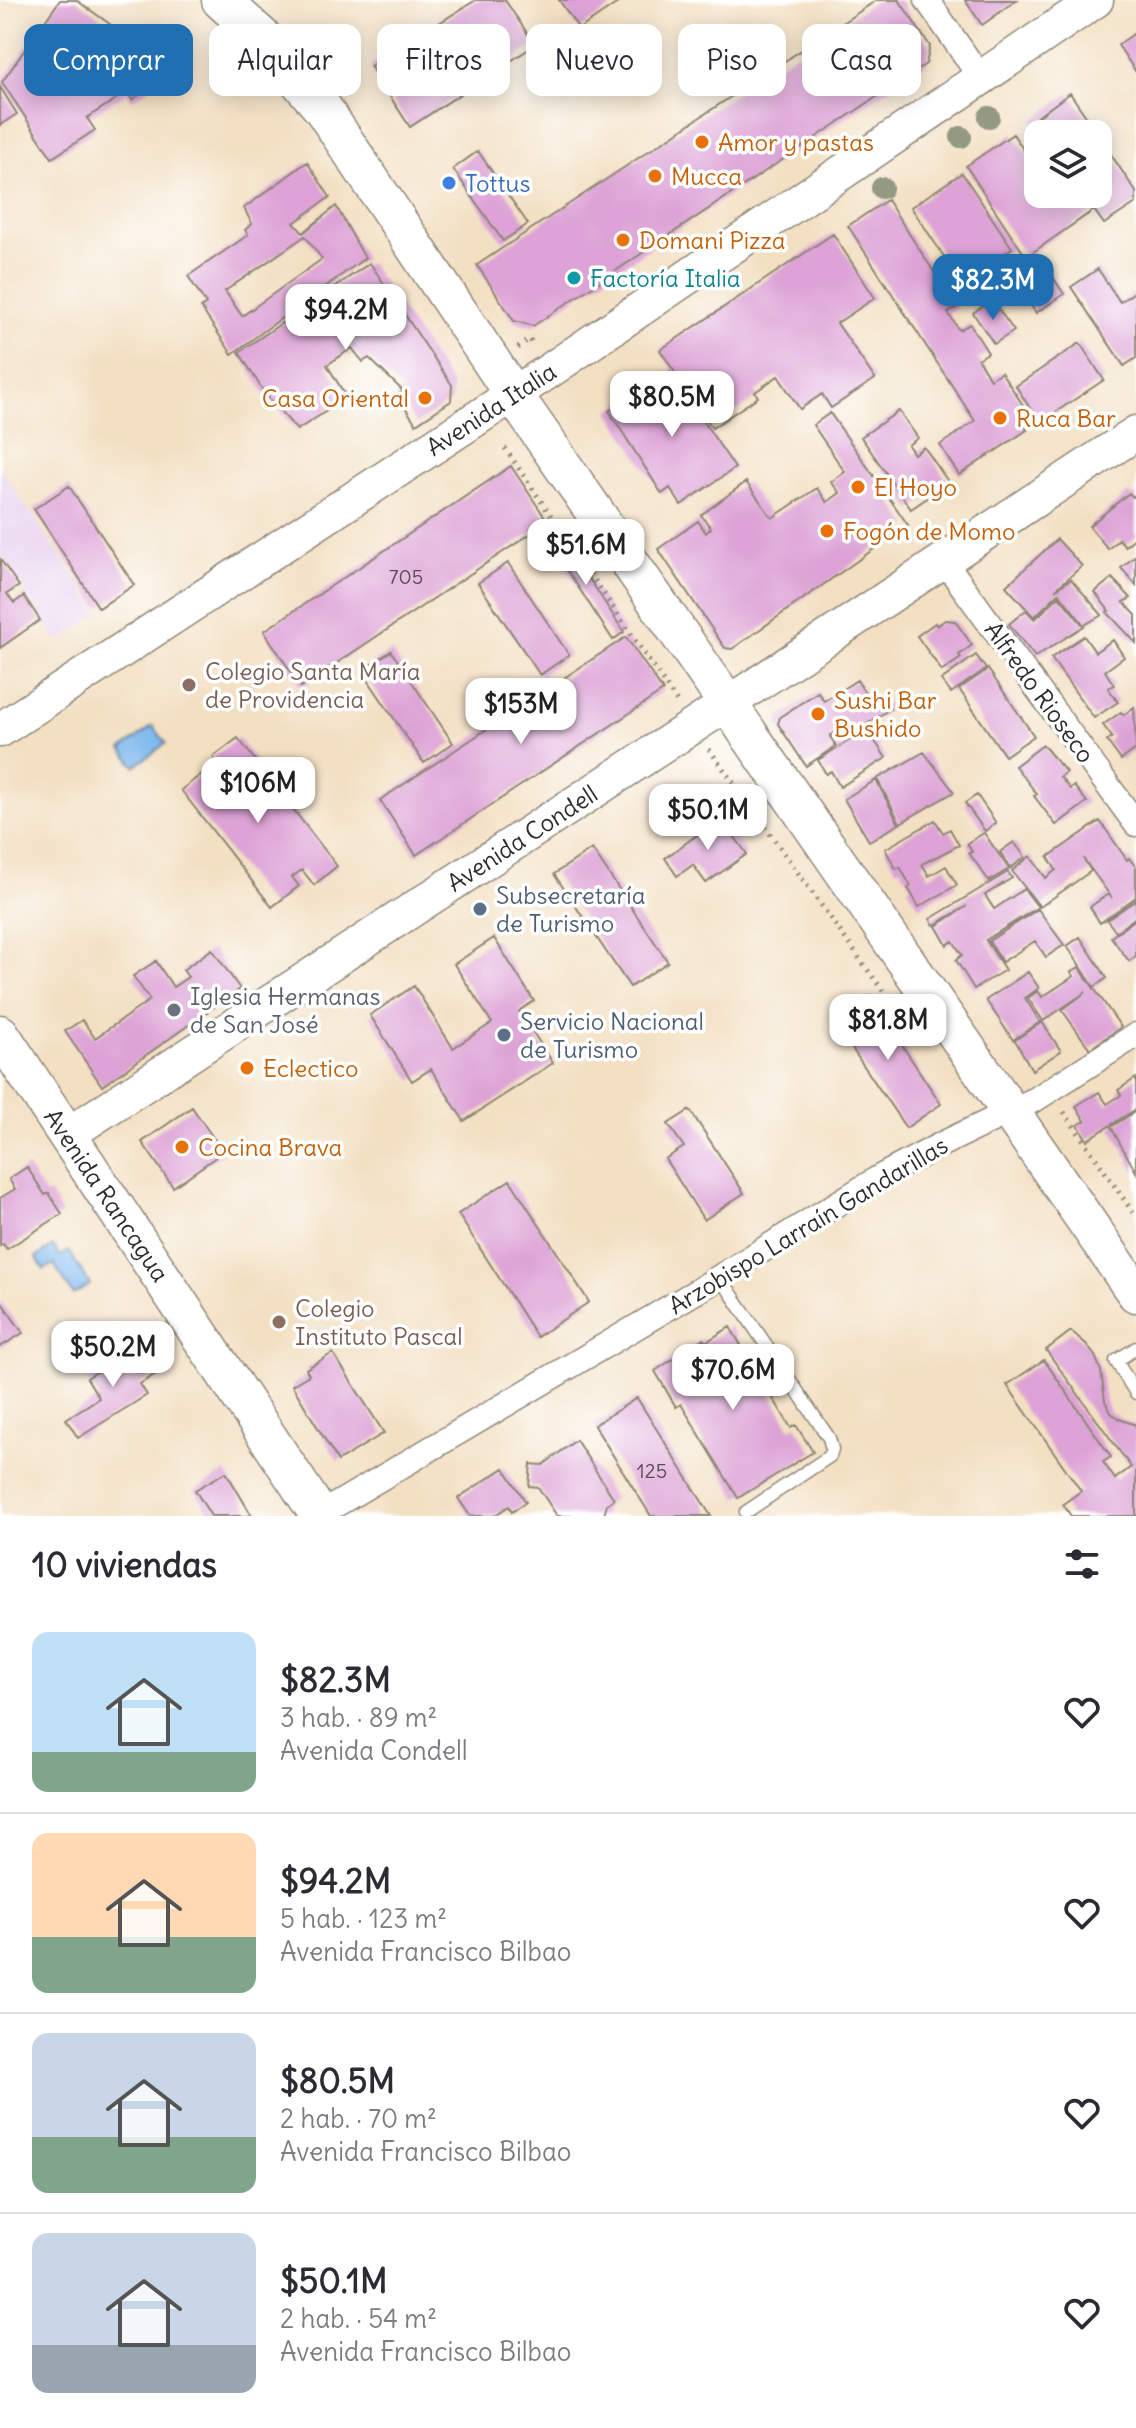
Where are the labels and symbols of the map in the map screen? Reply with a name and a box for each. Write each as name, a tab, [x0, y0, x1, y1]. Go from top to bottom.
place label: Amor y pastas	[718, 127, 874, 157]
marker: Amor y pastas	[693, 133, 711, 151]
place label: Mucca	[671, 161, 742, 191]
marker: Mucca	[646, 167, 664, 185]
place label: Tottus	[465, 168, 530, 198]
marker: Tottus	[440, 174, 458, 192]
place label: Domani Pizza	[639, 225, 786, 255]
marker: Domani Pizza	[614, 231, 632, 249]
pin: $82.3M	[928, 254, 1058, 322]
place label: Factoría Italia	[590, 263, 741, 293]
marker: Factoría Italia	[565, 269, 583, 287]
pin: $94.2M	[281, 284, 411, 352]
street label: Avenida Italia	[420, 356, 562, 462]
pin: $80.5M	[607, 371, 737, 439]
place label: Casa Oriental	[262, 383, 409, 413]
marker: Casa Oriental	[416, 389, 434, 407]
place label: Ruca Bar	[1016, 403, 1116, 433]
marker: Ruca Bar	[991, 409, 1009, 427]
place label: El Hoyo	[874, 472, 957, 502]
marker: El Hoyo	[849, 478, 867, 496]
place label: Fogón de Momo	[843, 516, 1015, 546]
pin: $51.6M	[521, 519, 651, 587]
marker: Fogón de Momo	[818, 522, 836, 540]
house number: 705	[389, 564, 423, 589]
street label: Alfredo Rioseco	[979, 615, 1101, 769]
place label: Colegio Santa María de Providencia	[205, 656, 420, 714]
marker: Colegio Santa María de Providencia	[180, 676, 198, 694]
pin: $153M	[465, 678, 577, 746]
place label: Sushi Bar Bushido	[834, 685, 937, 743]
marker: Sushi Bar Bushido	[809, 705, 827, 723]
pin: $106M	[202, 757, 314, 825]
street label: Avenida Condell	[441, 778, 603, 898]
pin: $50.1M	[643, 784, 773, 852]
place label: Subsecretaría de Turismo	[496, 880, 645, 938]
marker: Subsecretaría de Turismo	[471, 900, 489, 918]
place label: Iglesia Hermanas de San José	[190, 981, 381, 1039]
pin: $81.8M	[823, 994, 953, 1062]
marker: Iglesia Hermanas de San José	[165, 1001, 183, 1019]
place label: Servicio Nacional de Turismo	[520, 1006, 704, 1064]
marker: Servicio Nacional de Turismo	[495, 1026, 513, 1044]
place label: Eclectico	[263, 1053, 358, 1083]
marker: Eclectico	[238, 1059, 256, 1077]
street label: Avenida Rancagua	[38, 1103, 176, 1287]
street label: Arzobispo Larraín Gandarillas	[663, 1130, 953, 1320]
place label: Cocina Brava	[198, 1132, 342, 1162]
marker: Cocina Brava	[173, 1138, 191, 1156]
place label: Colegio Instituto Pascal	[295, 1293, 463, 1351]
marker: Colegio Instituto Pascal	[270, 1313, 288, 1331]
pin: $50.2M	[48, 1321, 178, 1389]
pin: $70.6M	[668, 1344, 798, 1412]
house number: 125	[637, 1458, 667, 1483]

